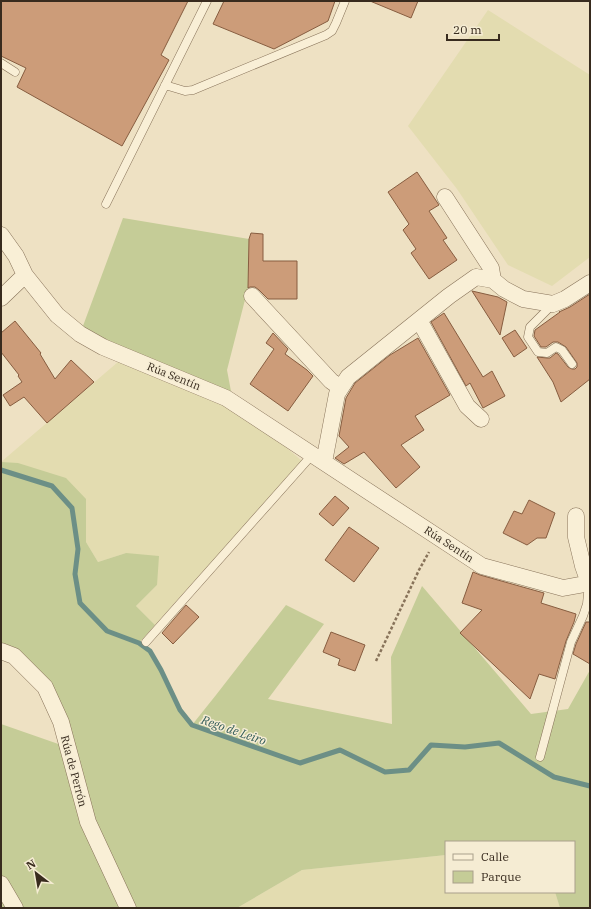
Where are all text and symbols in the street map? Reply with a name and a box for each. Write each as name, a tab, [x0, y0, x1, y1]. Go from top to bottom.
scale bar	[447, 16, 499, 42]
text: 20 m	[453, 22, 482, 37]
street label: Rúa Sentín	[145, 359, 203, 393]
street label: Rúa Sentín	[422, 523, 476, 565]
water label: Rego de Leiro	[199, 712, 268, 748]
street label: Rúa de Perrón	[58, 734, 90, 808]
legend	[445, 841, 575, 893]
text: Calle	[481, 849, 509, 864]
north arrow	[16, 853, 56, 893]
text: N	[24, 856, 38, 873]
text: Parque	[481, 869, 521, 884]

